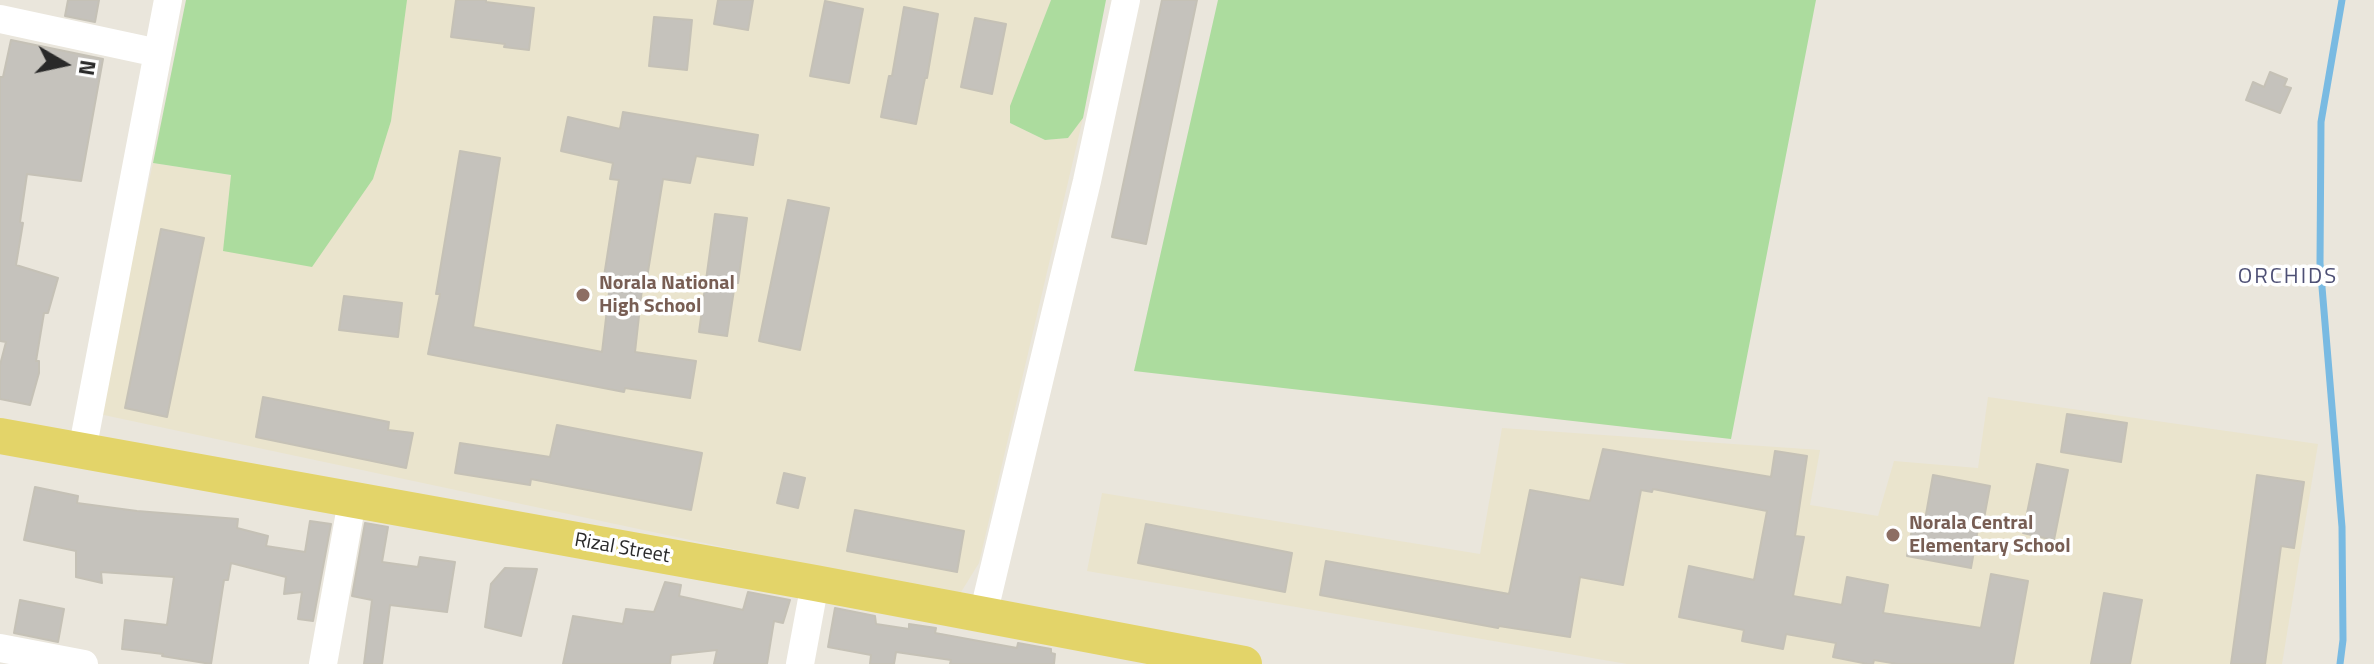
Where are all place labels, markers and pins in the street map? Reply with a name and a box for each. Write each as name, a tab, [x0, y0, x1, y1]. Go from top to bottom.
place label: Norala National High School	[599, 272, 735, 319]
marker: Norala National High School	[574, 286, 592, 304]
place label: Norala Central Elementary School	[1909, 512, 2071, 559]
marker: Norala Central Elementary School	[1884, 526, 1902, 544]

